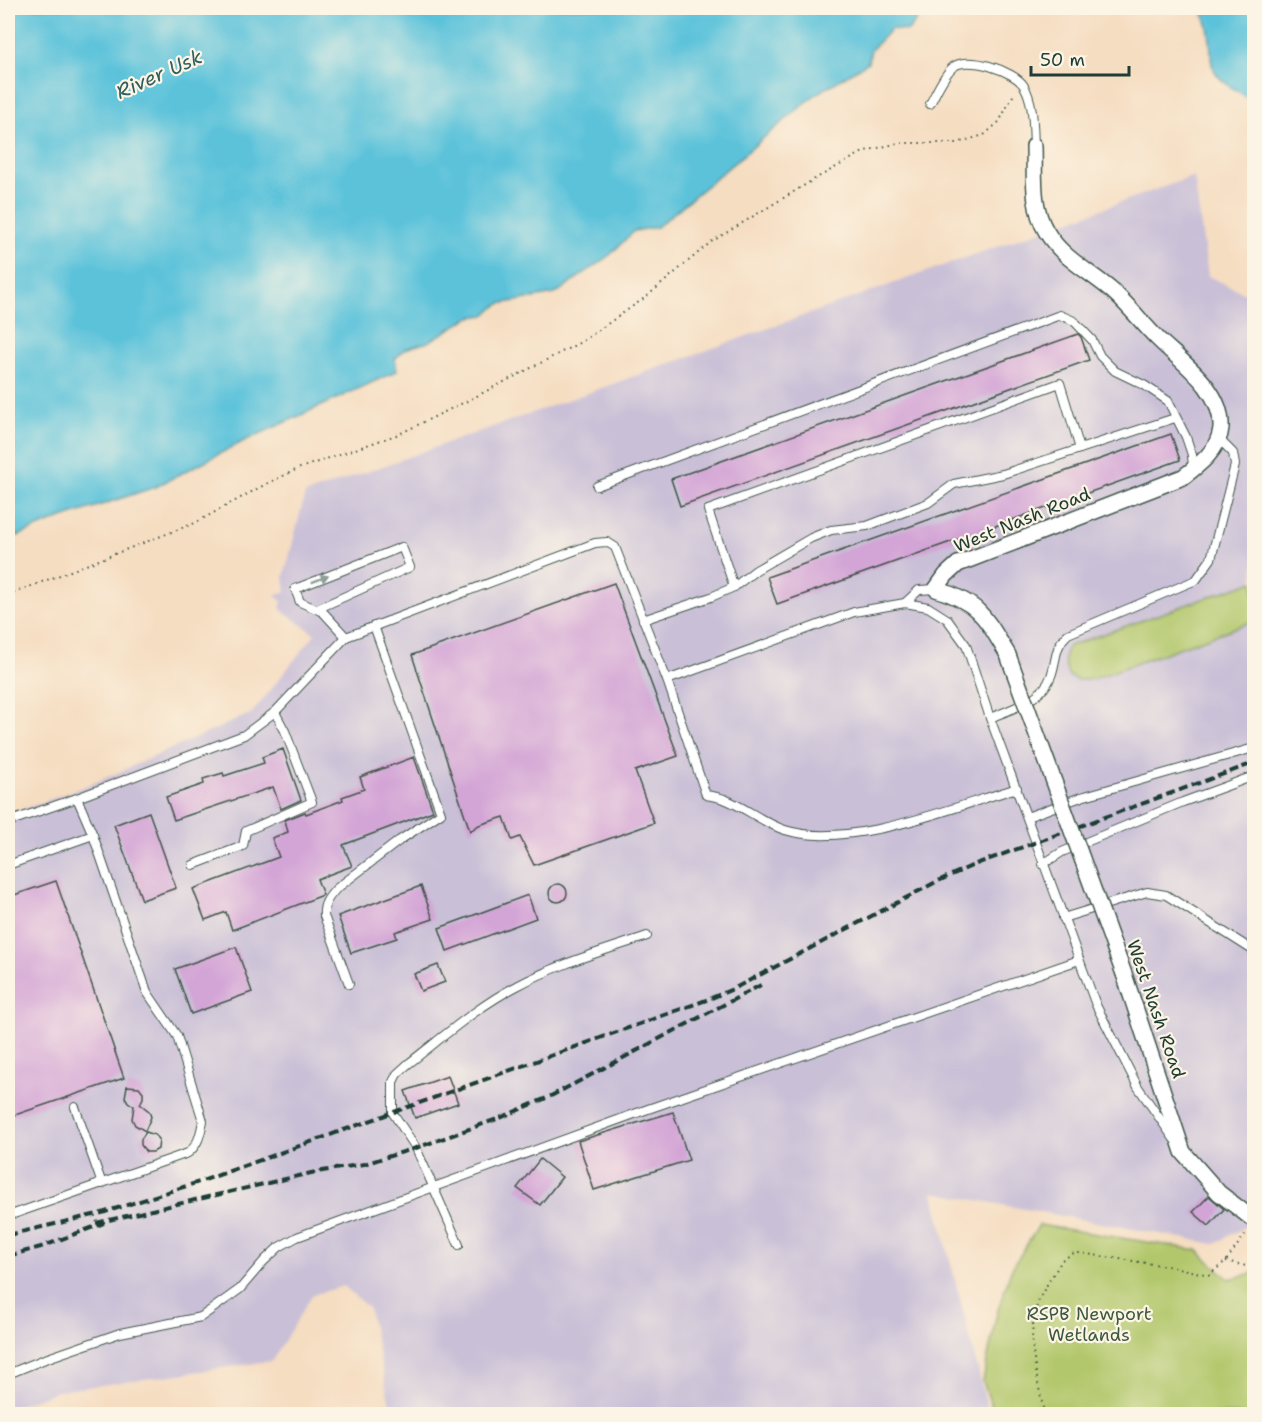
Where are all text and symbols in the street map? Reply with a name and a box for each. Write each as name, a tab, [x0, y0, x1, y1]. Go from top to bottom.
scale bar	[1031, 39, 1128, 77]
water label: River Usk	[112, 43, 207, 105]
text: 50 m	[1040, 48, 1085, 72]
street label: West Nash Road	[950, 482, 1094, 558]
one-way arrow	[311, 574, 329, 583]
street label: West Nash Road	[1121, 937, 1191, 1081]
park label: RSPB Newport Wetlands	[1026, 1302, 1152, 1347]

